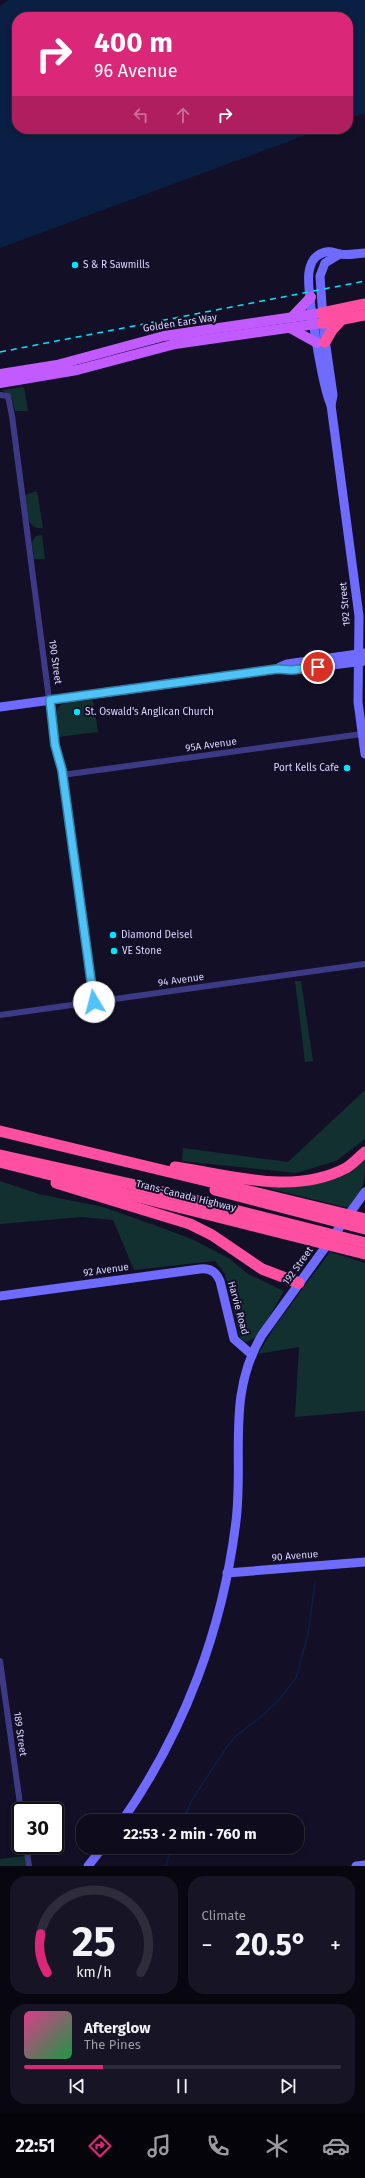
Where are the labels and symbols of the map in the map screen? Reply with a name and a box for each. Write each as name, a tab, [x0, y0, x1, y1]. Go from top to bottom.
place label: S & R Sawmills	[83, 259, 150, 271]
marker: S & R Sawmills	[70, 260, 80, 270]
street label: Golden Ears Way	[142, 311, 218, 335]
street label: 192 Street	[337, 581, 353, 626]
street label: 190 Street	[46, 639, 64, 685]
pin	[301, 650, 335, 684]
place label: St. Oswald's Anglican Church	[85, 706, 214, 718]
marker: St. Oswald's Anglican Church	[72, 707, 82, 717]
street label: 95A Avenue	[184, 735, 238, 755]
place label: Port Kells Cafe	[274, 762, 339, 774]
marker: Port Kells Cafe	[342, 763, 352, 773]
place label: Diamond Deisel	[121, 929, 192, 941]
marker: Diamond Deisel	[108, 930, 118, 940]
place label: VE Stone	[122, 945, 162, 957]
marker: VE Stone	[109, 946, 119, 956]
street label: 94 Avenue	[157, 971, 205, 989]
position arrow	[73, 981, 115, 1023]
street label: Trans-Canada Highway	[135, 1178, 237, 1214]
street label: 192 Street	[280, 1244, 316, 1287]
street label: 92 Avenue	[82, 1261, 130, 1279]
street label: Harvie Road	[225, 1280, 251, 1336]
street label: 90 Avenue	[271, 1548, 319, 1564]
street label: 189 Street	[11, 1711, 29, 1757]
speed limit sign: 30	[12, 1802, 64, 1854]

